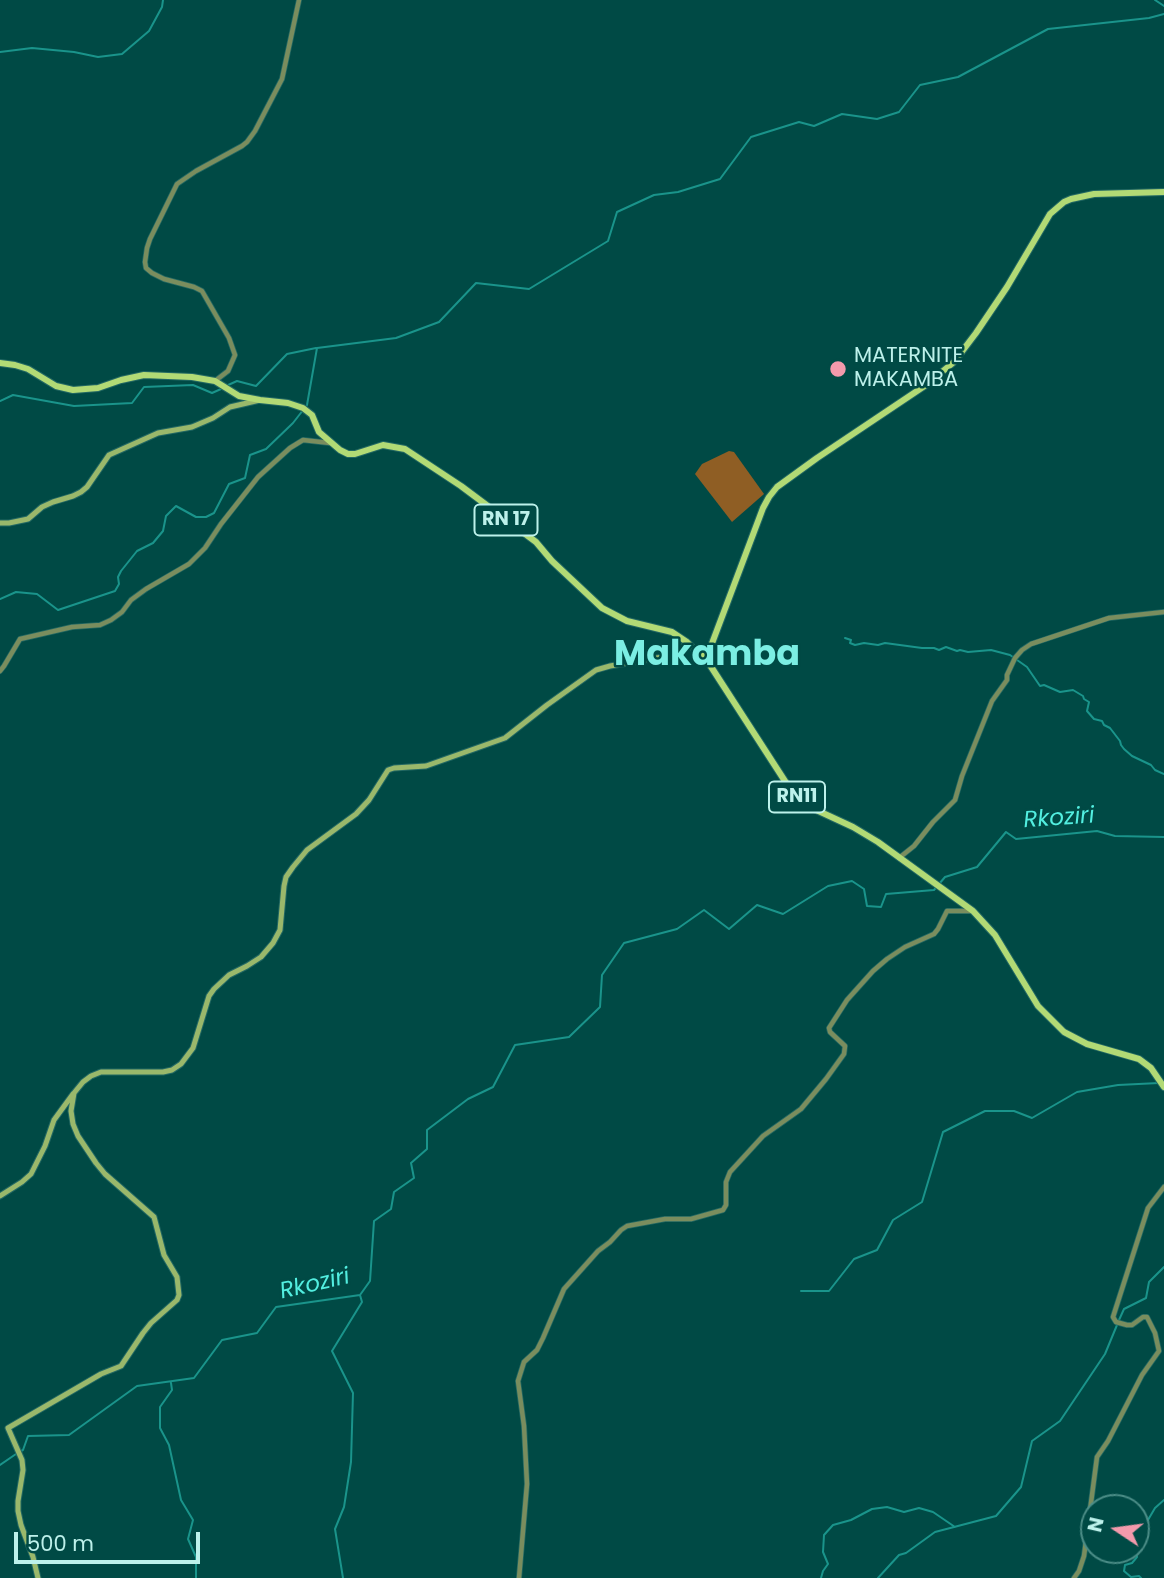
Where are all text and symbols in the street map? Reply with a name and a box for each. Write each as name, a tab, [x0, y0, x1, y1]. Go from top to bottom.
place label: MATERNITE MAKAMBA	[854, 344, 963, 394]
marker: MATERNITE MAKAMBA	[828, 359, 848, 379]
road number: RN 17	[475, 505, 538, 536]
district label: Makamba	[614, 635, 800, 677]
road number: RN11	[769, 782, 825, 812]
water label: Rkoziri	[1023, 803, 1095, 835]
water label: Rkoziri	[277, 1264, 353, 1306]
north arrow	[1080, 1494, 1150, 1564]
text: N	[1081, 1515, 1111, 1535]
scale bar	[18, 1518, 203, 1562]
text: 500 m	[27, 1529, 94, 1558]

